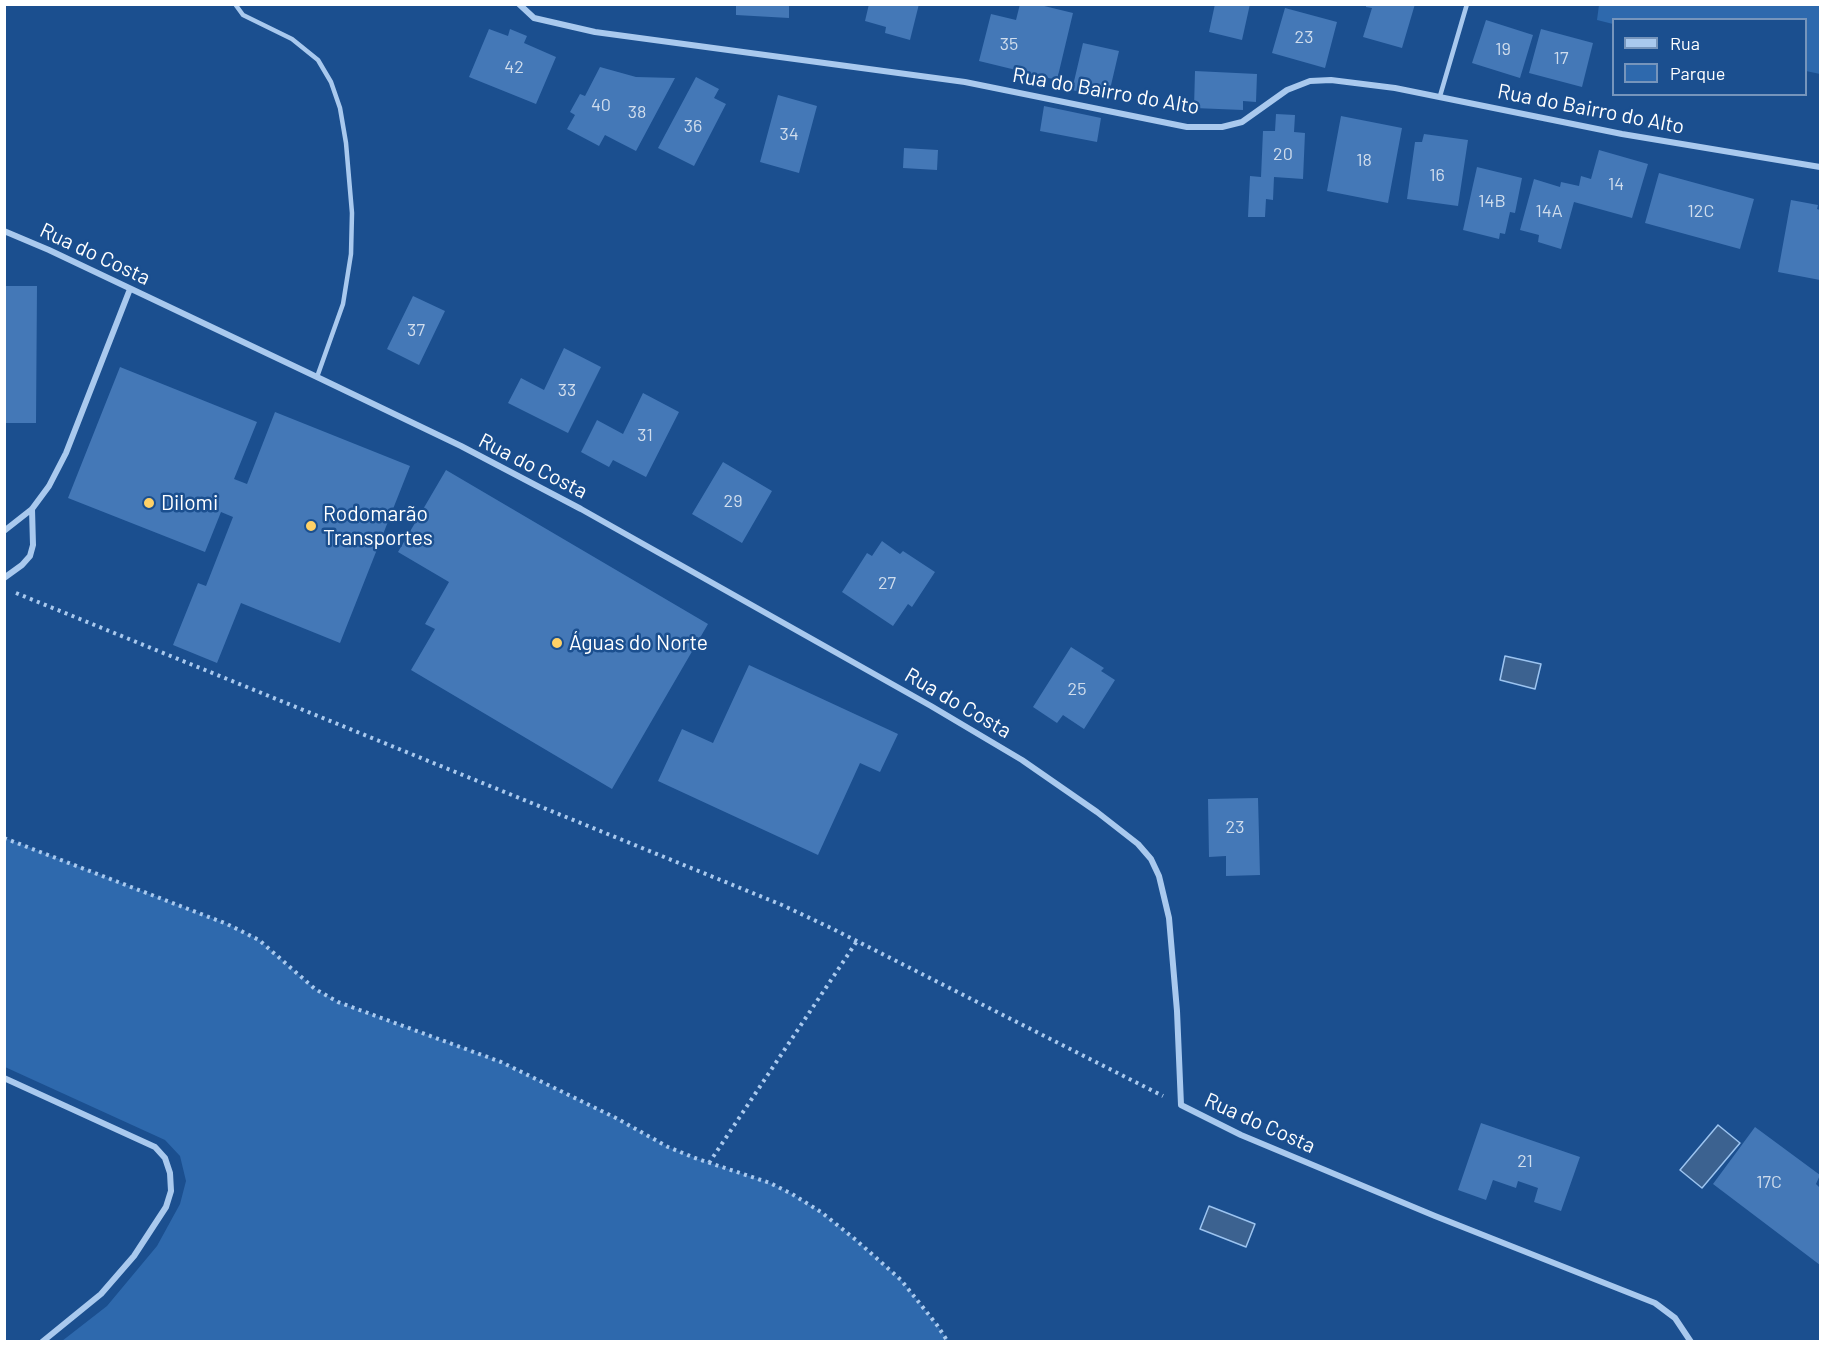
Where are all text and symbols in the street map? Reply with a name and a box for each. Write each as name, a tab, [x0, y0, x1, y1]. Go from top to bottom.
legend	[1612, 18, 1807, 96]
house number: 23	[1295, 26, 1313, 48]
text: Rua	[1670, 32, 1700, 54]
house number: 35	[1000, 33, 1018, 55]
house number: 19	[1495, 38, 1511, 60]
house number: 17	[1554, 47, 1568, 69]
house number: 42	[504, 56, 524, 78]
street label: Rua do Bairro do Alto	[1010, 62, 1202, 120]
text: Parque	[1670, 62, 1725, 84]
street label: Rua do Bairro do Alto	[1496, 79, 1686, 139]
house number: 40	[591, 94, 611, 116]
house number: 38	[628, 101, 646, 123]
house number: 36	[684, 115, 702, 137]
house number: 34	[779, 123, 799, 145]
house number: 20	[1273, 143, 1293, 165]
house number: 18	[1356, 149, 1372, 171]
house number: 16	[1429, 164, 1445, 186]
house number: 14	[1608, 173, 1624, 195]
house number: 14B	[1478, 190, 1506, 212]
house number: 14A	[1535, 200, 1563, 222]
house number: 12C	[1688, 200, 1714, 222]
street label: Rua do Costa	[36, 217, 154, 291]
house number: 37	[407, 319, 425, 341]
house number: 33	[558, 379, 576, 401]
house number: 31	[637, 424, 653, 446]
street label: Rua do Costa	[474, 428, 592, 504]
place label: Dilomi	[161, 490, 218, 516]
house number: 29	[723, 490, 743, 512]
marker: Dilomi	[142, 496, 156, 510]
place label: Rodomarão Transportes	[323, 501, 433, 551]
marker: Rodomarão Transportes	[304, 519, 318, 533]
house number: 27	[878, 572, 896, 594]
place label: Águas do Norte	[569, 630, 708, 656]
marker: Águas do Norte	[550, 636, 564, 650]
street label: Rua do Costa	[900, 662, 1016, 744]
house number: 25	[1068, 678, 1086, 700]
house number: 23	[1226, 816, 1244, 838]
street label: Rua do Costa	[1201, 1087, 1319, 1159]
house number: 21	[1517, 1150, 1533, 1172]
house number: 17C	[1756, 1171, 1782, 1193]

